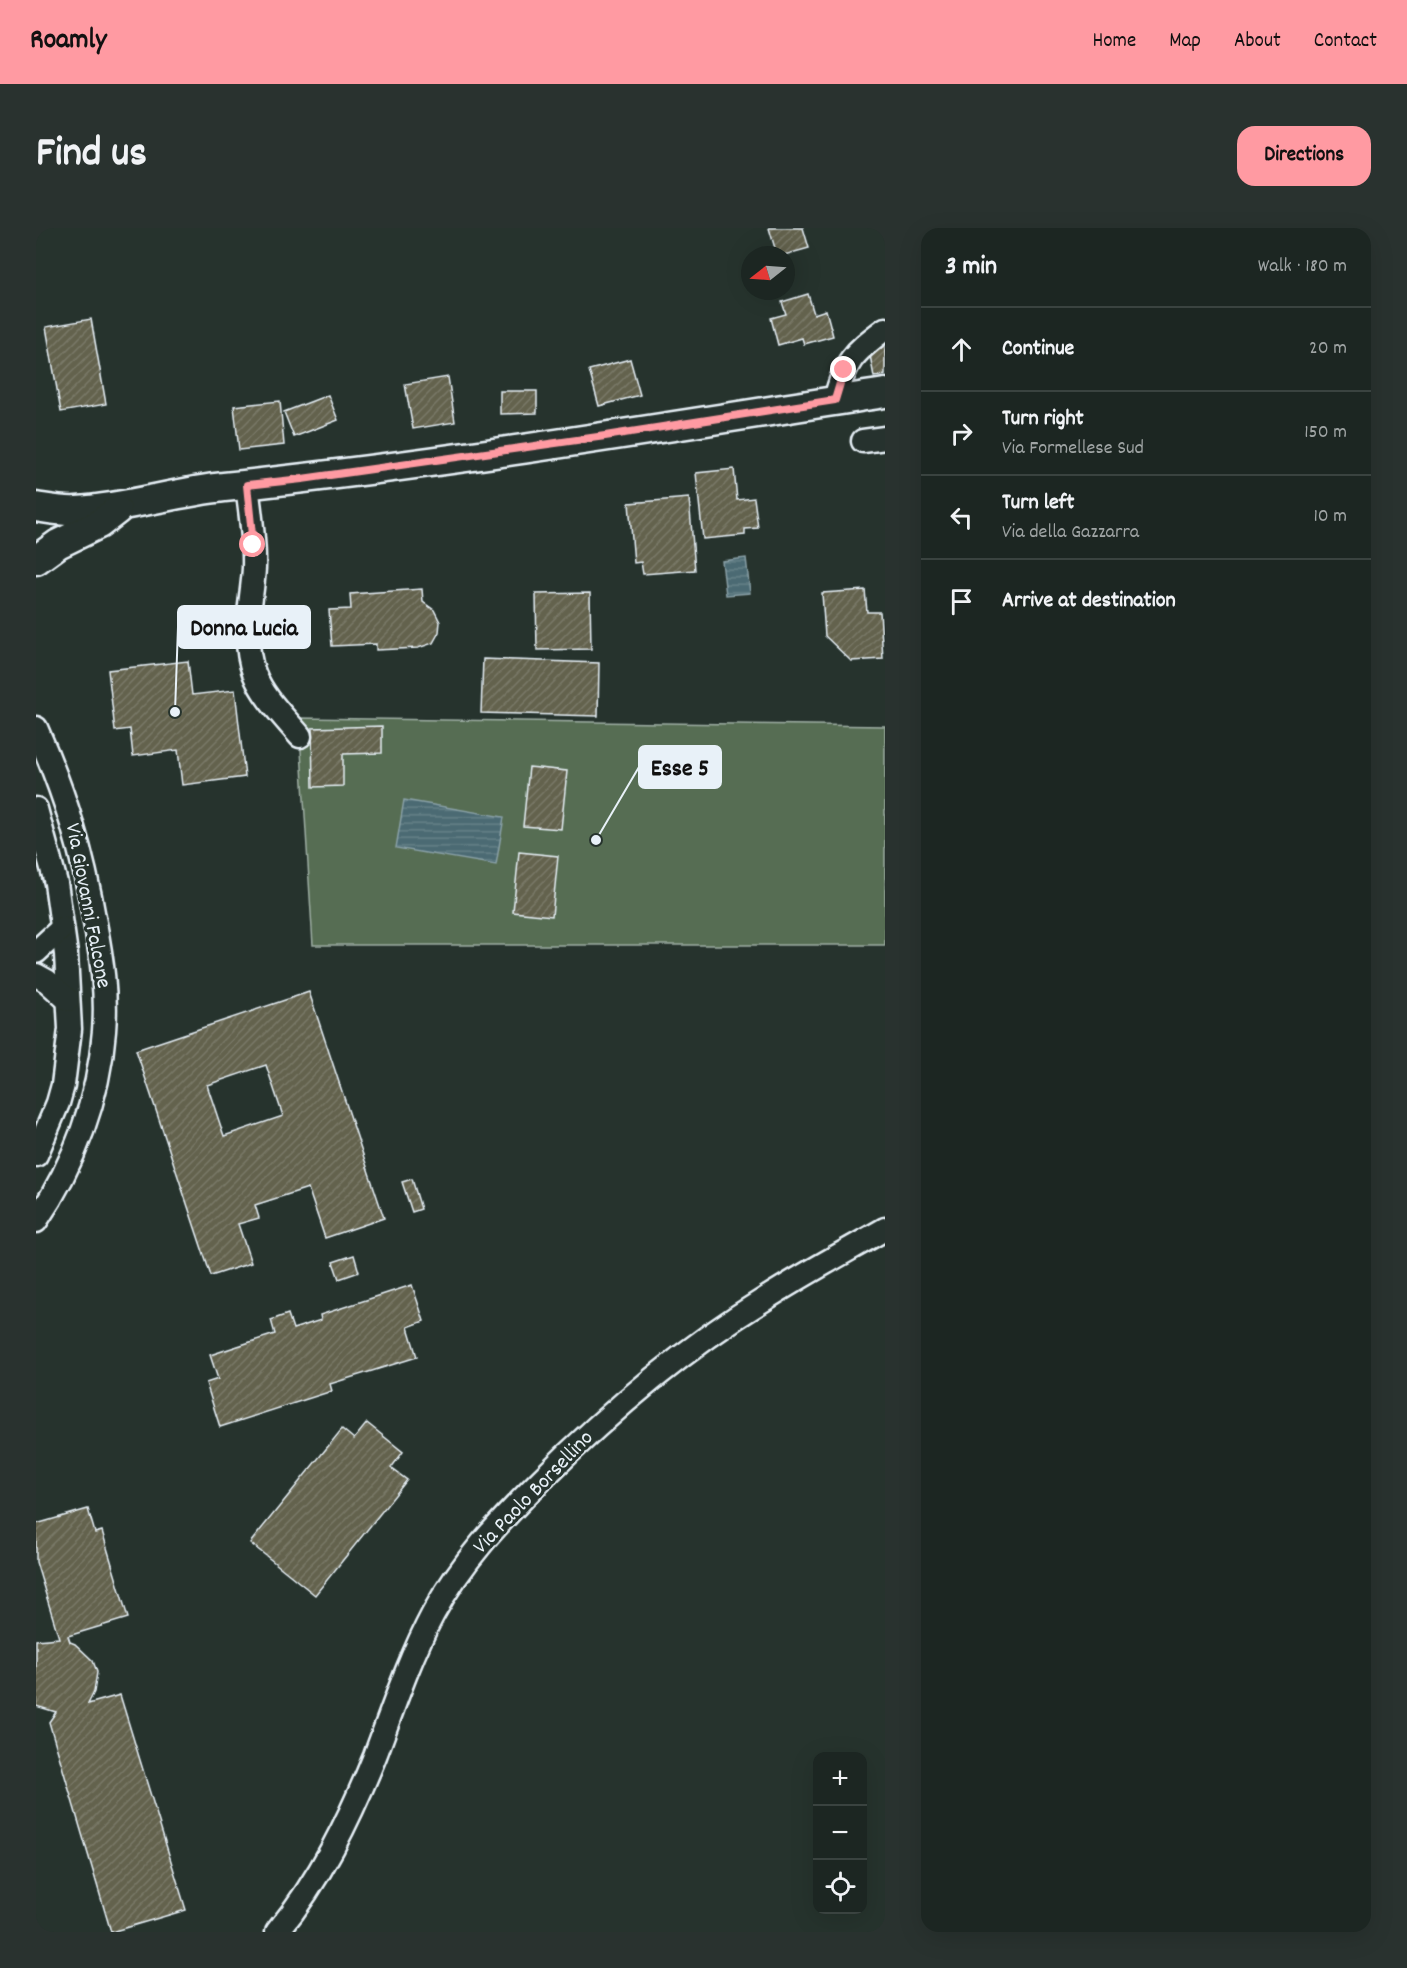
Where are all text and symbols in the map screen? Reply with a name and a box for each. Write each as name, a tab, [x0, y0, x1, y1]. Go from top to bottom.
text: Roamly	[30, 22, 106, 62]
text: Home	[1092, 27, 1136, 57]
text: Map	[1169, 27, 1201, 57]
text: About	[1234, 27, 1281, 57]
text: Contact	[1314, 27, 1377, 57]
text: Find us	[36, 126, 147, 186]
button: Directions	[1237, 126, 1371, 186]
north arrow	[741, 246, 795, 300]
text: 3 min	[945, 249, 997, 286]
text: Walk · 180 m	[1258, 253, 1347, 281]
icon: ahead	[945, 333, 978, 366]
text: Continue	[1002, 334, 1074, 365]
text: 20 m	[1309, 335, 1347, 363]
route end	[830, 356, 856, 382]
text: Turn right	[1002, 404, 1084, 435]
icon: right	[945, 417, 978, 450]
text: 150 m	[1304, 419, 1347, 447]
text: Via Formellese Sud	[1002, 435, 1144, 463]
text: Turn left	[1002, 488, 1074, 519]
icon: left	[945, 501, 978, 534]
text: 10 m	[1313, 503, 1347, 531]
text: Via della Gazzarra	[1002, 519, 1139, 547]
route start	[239, 531, 265, 557]
icon: arrive	[945, 585, 978, 618]
text: Arrive at destination	[1002, 586, 1176, 617]
callout: Donna Lucia	[178, 606, 310, 648]
text: Donna Lucia	[190, 613, 298, 647]
callout: Esse 5	[639, 746, 721, 788]
text: Esse 5	[651, 753, 709, 787]
street label: Via Giovanni Falcone	[56, 821, 118, 991]
street label: Via Paolo Borsellino	[467, 1424, 601, 1562]
map controls	[813, 1752, 867, 1914]
button: +	[813, 1752, 867, 1806]
button: −	[813, 1806, 867, 1860]
button: locate	[813, 1860, 867, 1914]

